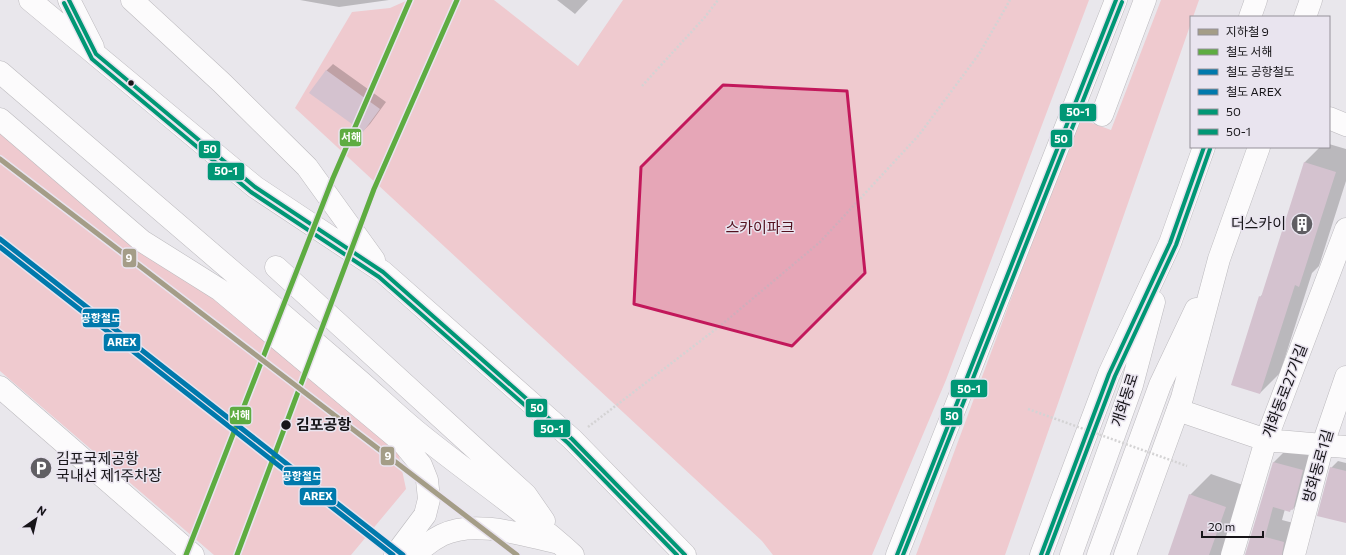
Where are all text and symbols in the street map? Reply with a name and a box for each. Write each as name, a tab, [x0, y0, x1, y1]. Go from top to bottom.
legend	[1190, 16, 1330, 148]
text: 지하철 9	[1226, 24, 1269, 38]
text: 철도 서해	[1226, 44, 1272, 58]
text: 철도 공항철도	[1226, 64, 1295, 78]
unlabelled marker	[126, 78, 136, 88]
text: 철도 AREX	[1226, 84, 1282, 98]
line badge: 50-1	[1059, 103, 1097, 122]
text: 50	[1226, 104, 1241, 118]
text: 50-1	[1066, 105, 1090, 118]
text: 50-1	[1226, 124, 1251, 138]
line badge: 서해	[339, 128, 362, 147]
line badge: 50	[1050, 129, 1073, 148]
text: 서해	[341, 130, 361, 143]
text: 50	[1054, 132, 1068, 145]
line badge: 50	[198, 140, 221, 159]
text: 50	[203, 142, 217, 155]
line badge: 50-1	[207, 162, 245, 181]
text: 50-1	[214, 164, 238, 177]
building icon: 더스카이	[1289, 211, 1315, 237]
place label: 더스카이	[1231, 214, 1286, 232]
park label: 스카이파크	[725, 218, 795, 236]
line badge: 9	[122, 248, 137, 268]
text: 9	[126, 251, 133, 264]
line badge: 공항철도	[82, 308, 120, 328]
text: 공항철도	[81, 311, 121, 324]
line badge: AREX	[103, 333, 141, 352]
text: AREX	[107, 335, 137, 348]
street label: 개화동로27가길	[1258, 341, 1310, 440]
street label: 개화동로	[1107, 371, 1141, 429]
line badge: 50-1	[950, 379, 988, 398]
text: 50-1	[957, 382, 981, 395]
line badge: 50	[525, 398, 548, 418]
text: 50	[530, 401, 544, 414]
line badge: 서해	[229, 406, 252, 425]
line badge: 50	[940, 407, 963, 426]
text: 서해	[230, 408, 250, 421]
text: 50	[945, 409, 959, 422]
place label: 김포공항	[296, 415, 351, 433]
marker: 김포공항	[279, 418, 293, 432]
line badge: 50-1	[533, 419, 571, 438]
text: 50-1	[540, 422, 564, 435]
street label: 방화동로1길	[1298, 427, 1336, 504]
line badge: 9	[380, 446, 395, 466]
place label: 김포국제공항 국내선 제1주차장	[56, 449, 162, 484]
text: 9	[385, 449, 392, 462]
parking icon: 김포국제공항 국내선 제1주차장	[28, 455, 54, 481]
line badge: 공항철도	[283, 466, 321, 486]
text: 공항철도	[282, 469, 322, 482]
line badge: AREX	[299, 487, 337, 506]
text: AREX	[303, 489, 333, 502]
north arrow	[16, 499, 56, 539]
text: N	[35, 503, 49, 518]
scale bar	[1202, 513, 1263, 539]
text: 20 m	[1208, 519, 1235, 533]

